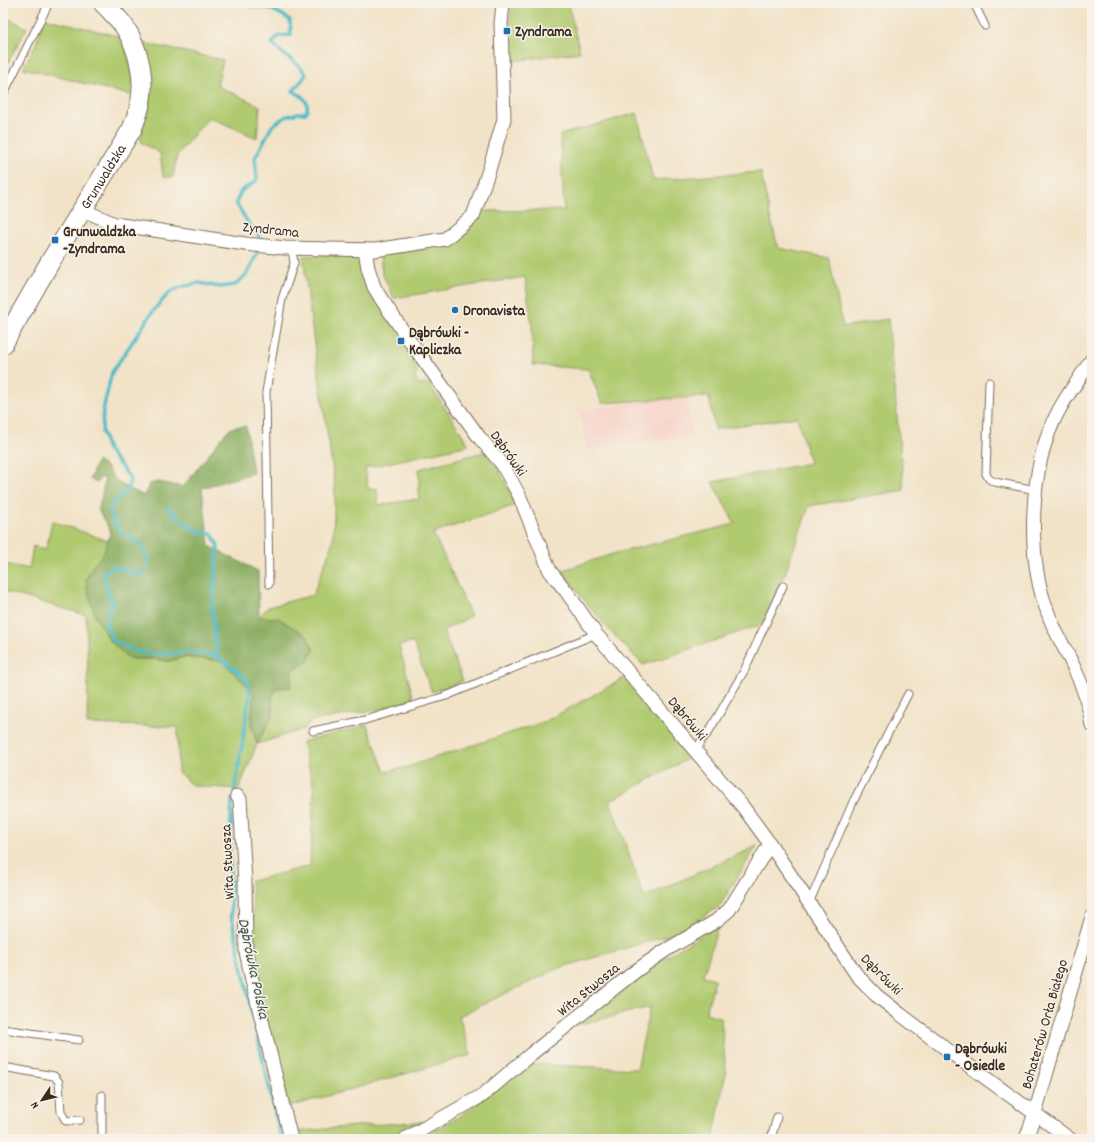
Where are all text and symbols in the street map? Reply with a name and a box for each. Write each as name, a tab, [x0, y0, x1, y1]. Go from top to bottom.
place label: Zyndrama	[515, 22, 573, 44]
marker: Zyndrama	[502, 26, 512, 36]
street label: Grunwaldzka	[76, 140, 133, 214]
street label: Zyndrama	[241, 217, 301, 245]
place label: Grunwaldzka -Zyndrama	[63, 222, 137, 261]
marker: Grunwaldzka -Zyndrama	[50, 235, 60, 245]
place label: Dronavista	[463, 301, 526, 323]
marker: Dronavista	[450, 305, 460, 315]
place label: Dąbrówki - Kapliczka	[409, 323, 469, 362]
marker: Dąbrówki - Kapliczka	[396, 336, 406, 346]
street label: Dąbrówki	[484, 427, 531, 482]
street label: Dąbrówki	[661, 692, 712, 746]
street label: Wita Stwosza	[216, 823, 242, 900]
water label: Dąbrówka Polska	[231, 916, 275, 1022]
street label: Dąbrówki	[855, 949, 907, 1002]
street label: Bohaterów Orła Białego	[1017, 957, 1075, 1092]
street label: Wita Stwosza	[553, 958, 626, 1023]
place label: Dąbrówki - Osiedle	[955, 1039, 1007, 1078]
marker: Dąbrówki - Osiedle	[942, 1052, 952, 1062]
north arrow	[22, 1080, 62, 1120]
text: N	[27, 1097, 44, 1111]

